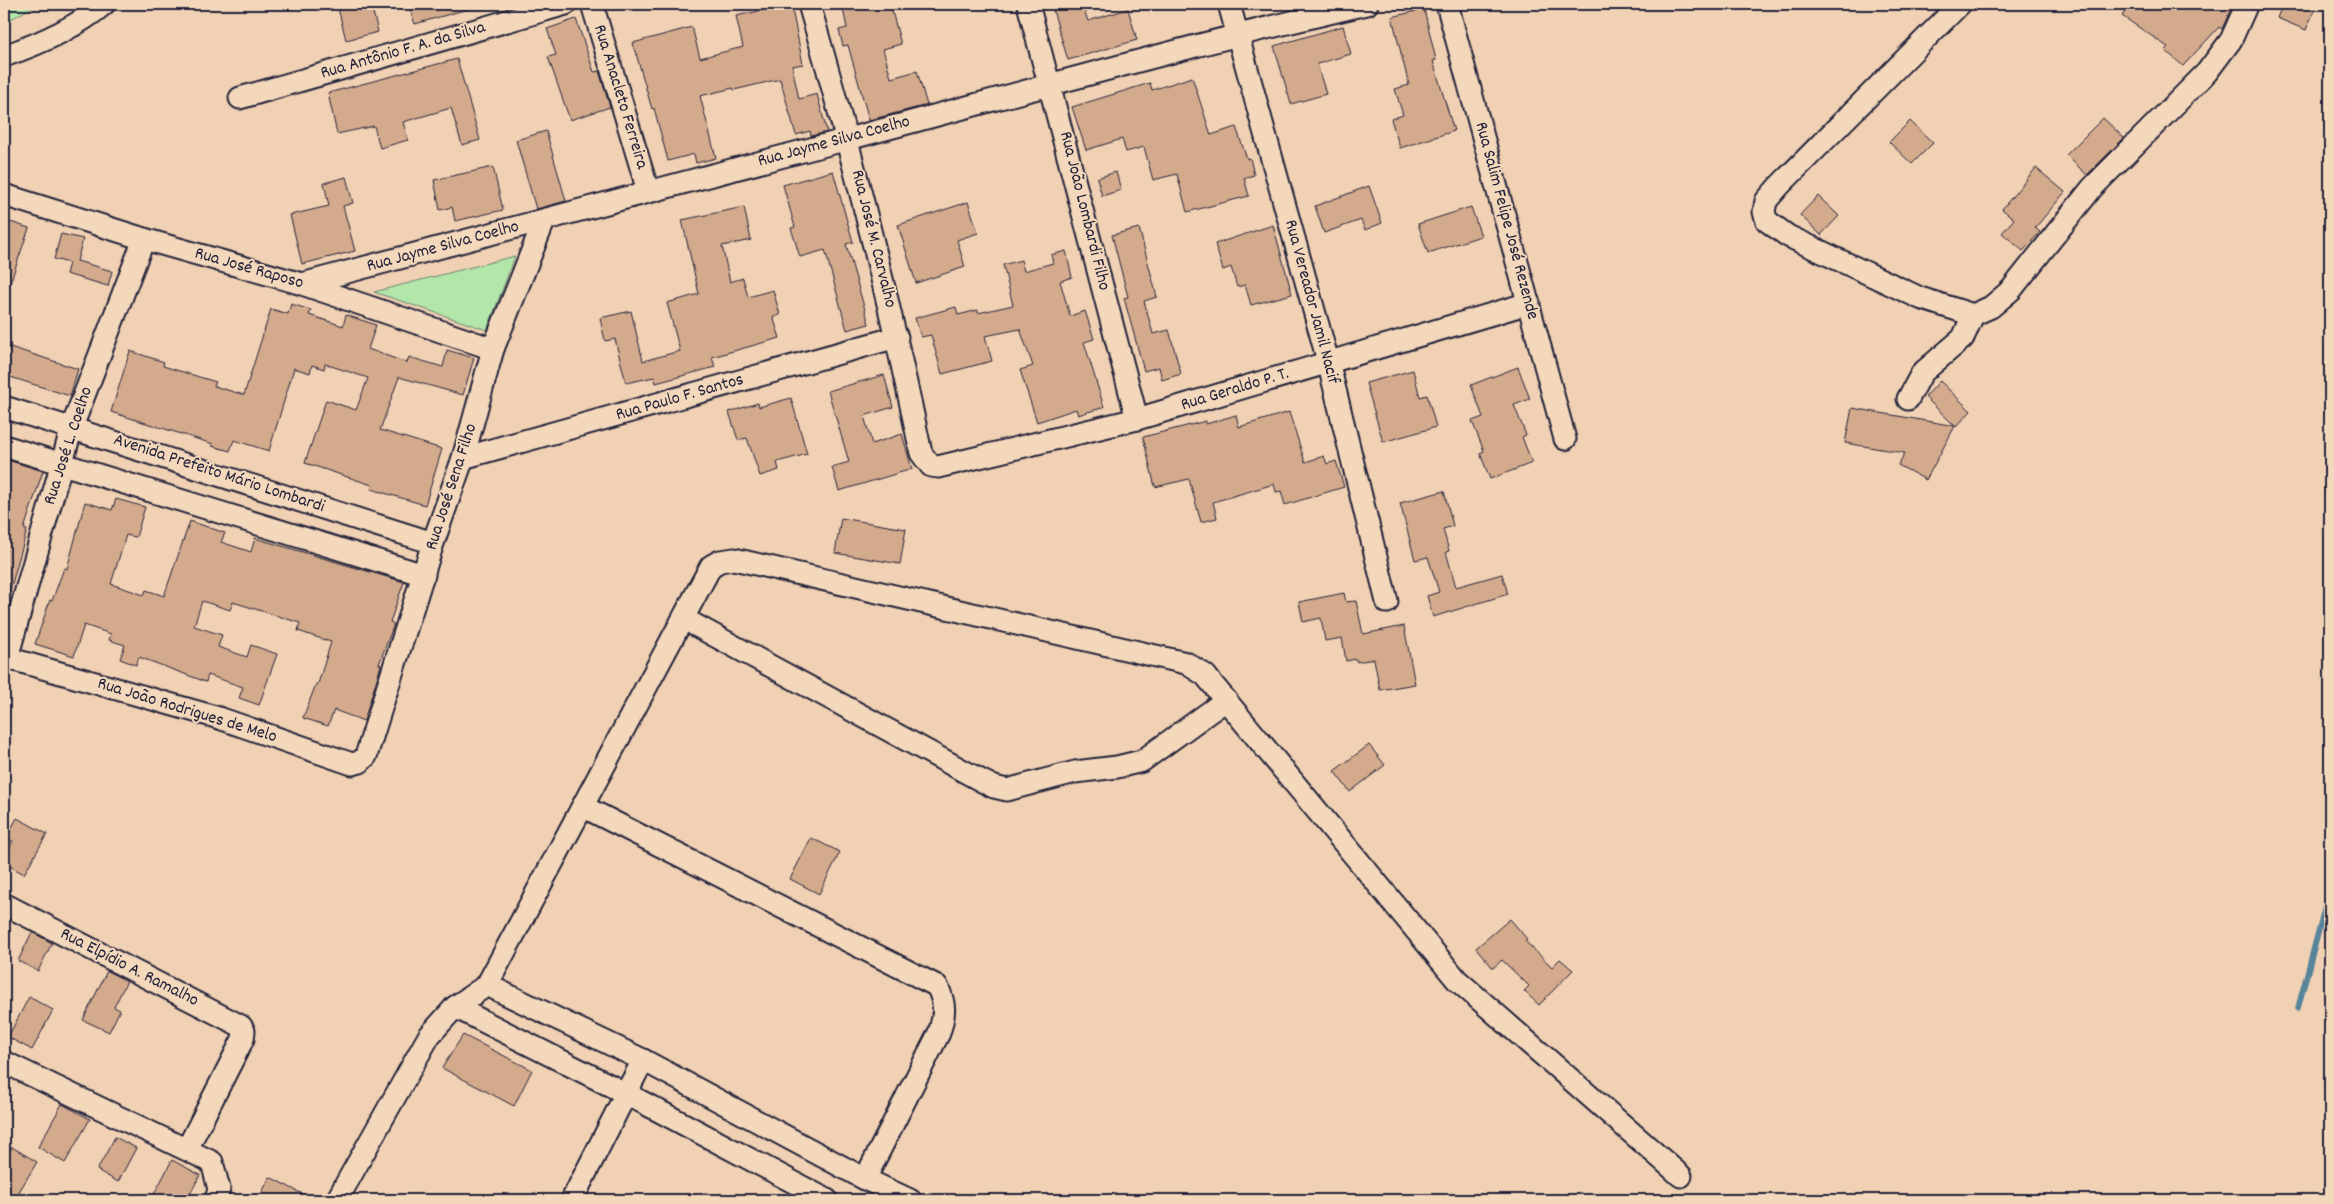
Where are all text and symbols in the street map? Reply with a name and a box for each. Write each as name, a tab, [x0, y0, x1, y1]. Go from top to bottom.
street label: Rua Antônio F. A. da Silva	[318, 15, 489, 86]
street label: Rua Anacleto Ferreira	[586, 22, 654, 173]
street label: Rua Jayme Silva Coelho	[755, 110, 913, 174]
street label: Rua Salim Felipe José Rezende	[1468, 119, 1544, 323]
street label: Rua João Lombardi Filho	[1052, 129, 1116, 293]
street label: Rua José M. Carvalho	[844, 167, 902, 311]
street label: Rua Jayme Silva Coelho	[364, 215, 522, 279]
street label: Rua Vereador Jamil Nacif	[1277, 217, 1345, 388]
street label: Rua José Raposo	[192, 242, 306, 296]
street label: Rua Geraldo P. T.	[1178, 362, 1292, 418]
street label: Rua Paulo F. Santos	[613, 368, 747, 428]
street label: Rua José L. Coelho	[38, 384, 100, 508]
street label: Rua José Sena Filho	[420, 421, 484, 553]
street label: Avenida Prefeito Mário Lombardi	[110, 428, 328, 520]
street label: Rua João Rodrigues de Melo	[94, 672, 280, 750]
street label: Rua Elpídio A. Ramalho	[55, 922, 203, 1014]

